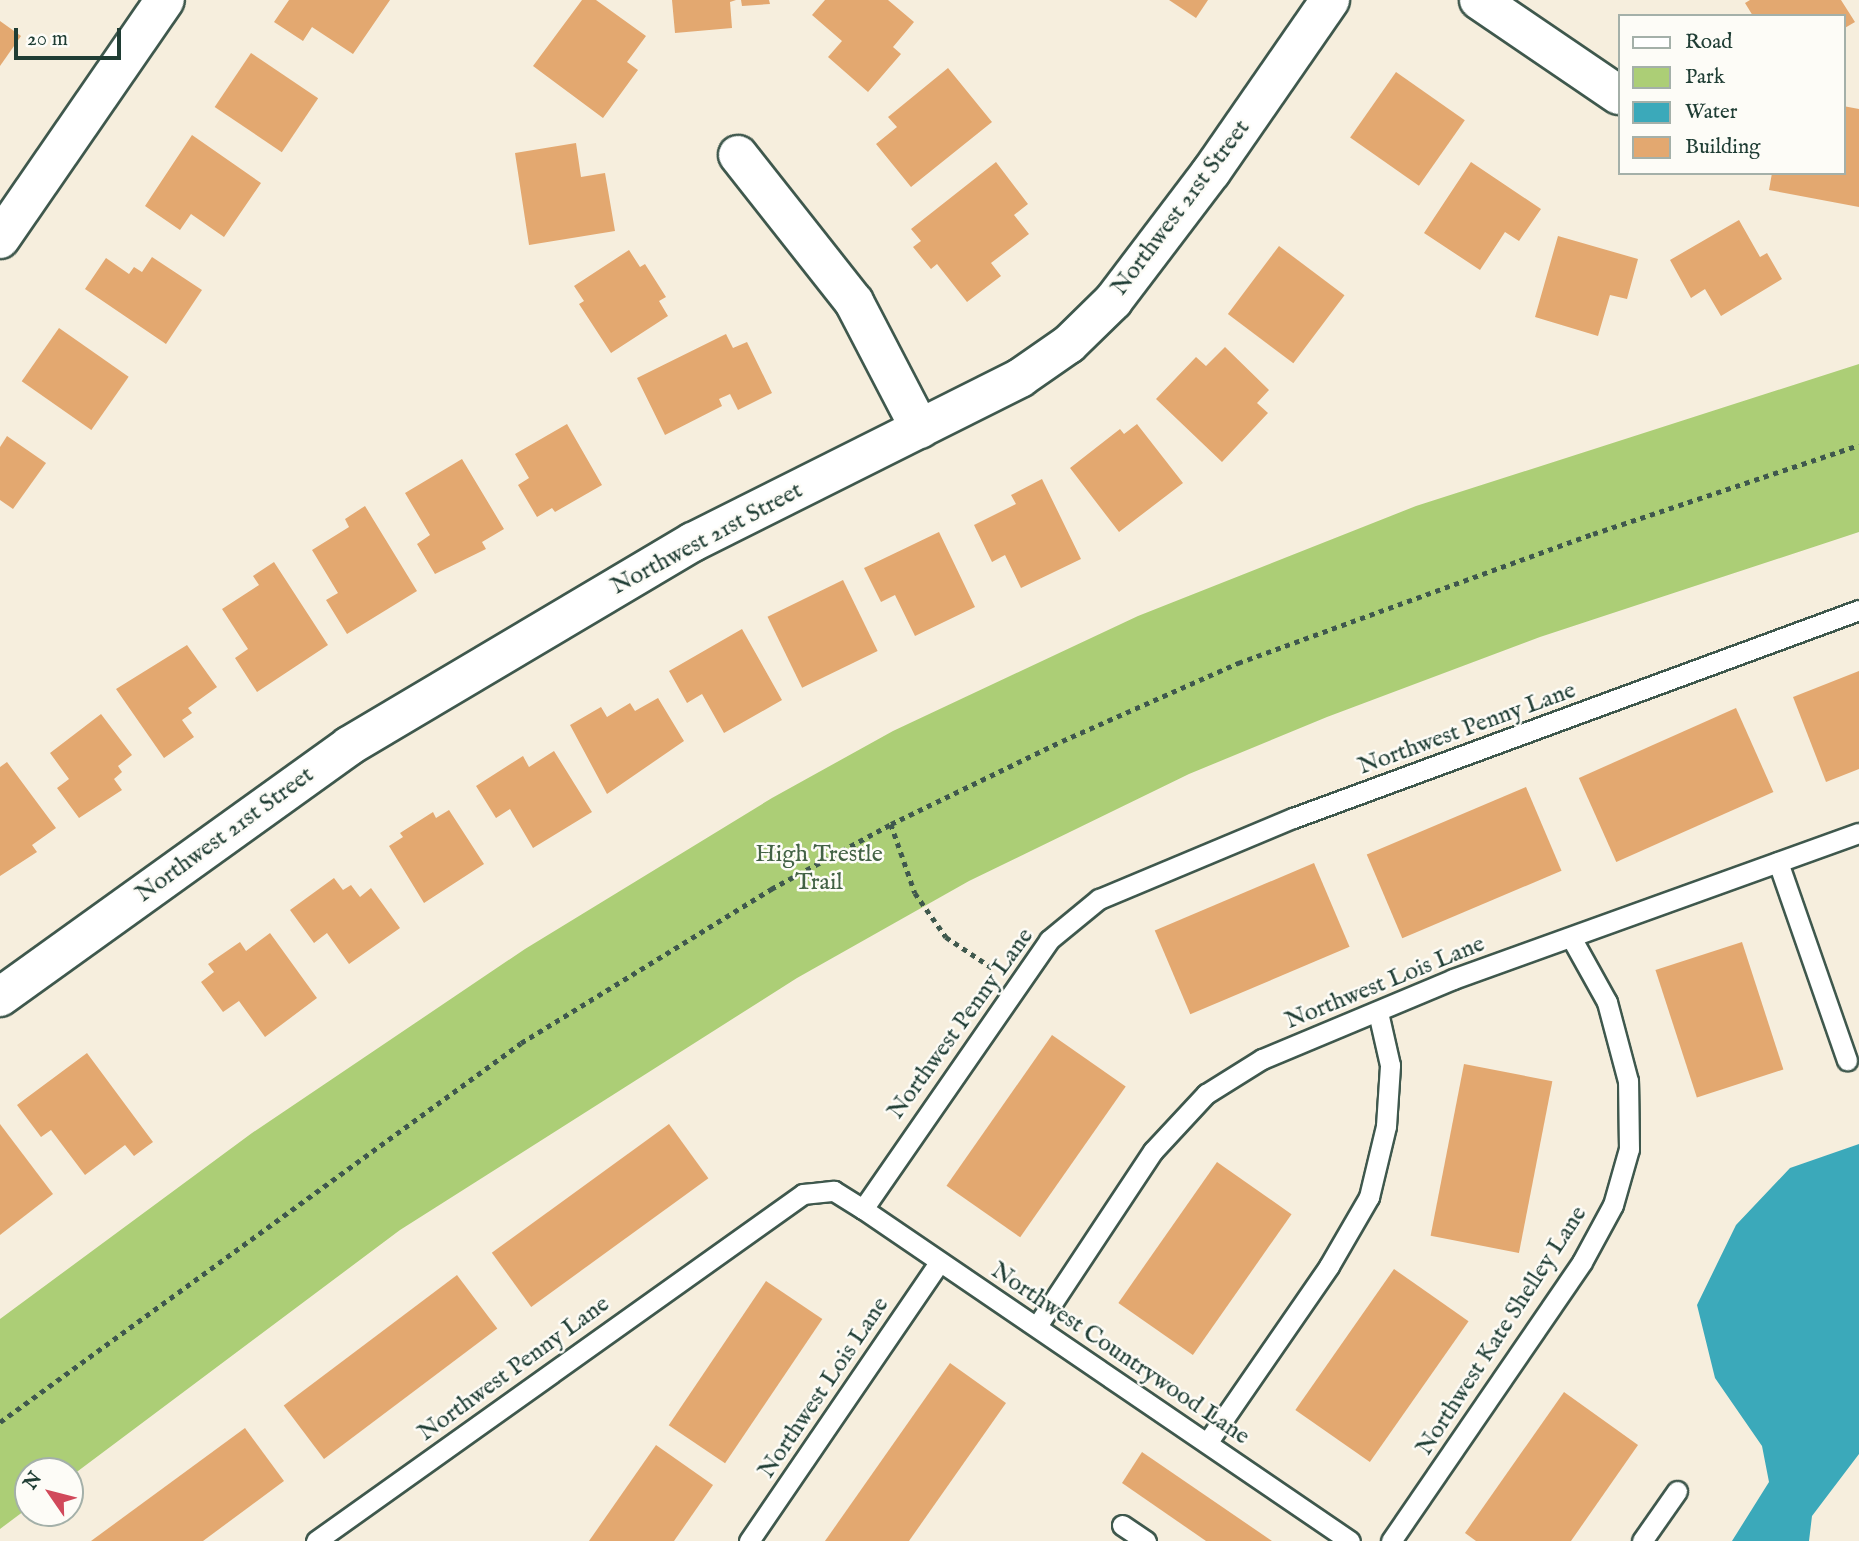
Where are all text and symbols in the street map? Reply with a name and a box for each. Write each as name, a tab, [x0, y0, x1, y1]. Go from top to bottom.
scale bar	[18, 14, 124, 58]
legend	[1618, 14, 1845, 175]
text: 20 m	[27, 26, 68, 53]
text: Road	[1685, 29, 1732, 56]
text: Park	[1685, 64, 1725, 91]
text: Water	[1685, 99, 1737, 126]
street label: Northwest 21st Street	[1105, 114, 1257, 302]
text: Building	[1685, 134, 1760, 161]
street label: Northwest 21st Street	[606, 476, 808, 602]
street label: Northwest Penny Lane	[1354, 676, 1580, 782]
street label: Northwest 21st Street	[130, 761, 320, 909]
park label: High Trestle Trail	[755, 841, 883, 897]
street label: Northwest Penny Lane	[882, 923, 1040, 1125]
street label: Northwest Lois Lane	[1281, 930, 1489, 1036]
street label: Northwest Kate Shelley Lane	[1411, 1201, 1593, 1461]
street label: Northwest Countrywood Lane	[985, 1257, 1255, 1451]
street label: Northwest Penny Lane	[413, 1290, 615, 1448]
street label: Northwest Lois Lane	[753, 1292, 895, 1484]
north arrow	[14, 1457, 84, 1527]
text: N	[19, 1467, 48, 1495]

